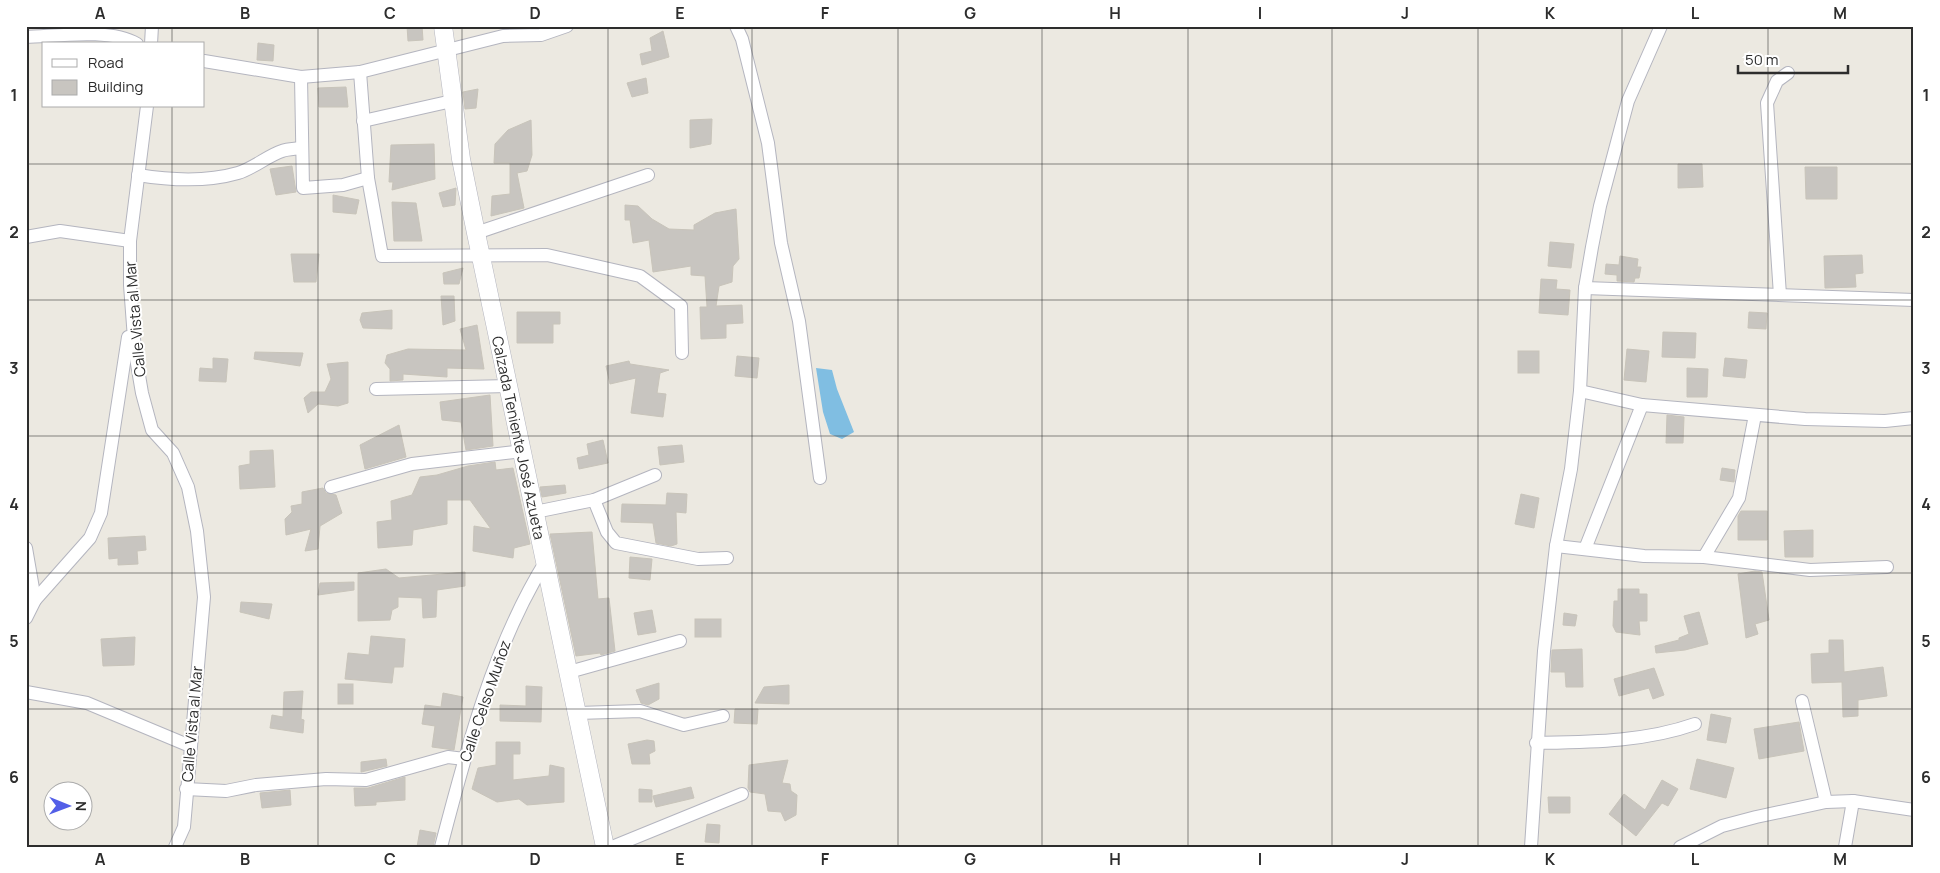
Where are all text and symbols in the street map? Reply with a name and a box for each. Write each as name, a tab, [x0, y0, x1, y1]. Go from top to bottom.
text: A	[95, 2, 106, 24]
text: B	[240, 2, 250, 24]
text: C	[384, 2, 396, 24]
text: D	[529, 2, 541, 24]
text: E	[675, 2, 685, 24]
text: F	[821, 2, 830, 24]
text: G	[964, 2, 976, 24]
text: H	[1109, 2, 1121, 24]
text: I	[1258, 2, 1262, 24]
text: J	[1401, 2, 1409, 24]
text: K	[1545, 2, 1556, 24]
text: L	[1691, 2, 1700, 24]
text: M	[1833, 2, 1847, 24]
legend	[42, 42, 205, 108]
scale bar	[1738, 42, 1848, 74]
text: 50 m	[1745, 49, 1779, 70]
text: Road	[88, 52, 124, 73]
text: Building	[88, 76, 143, 97]
text: 1	[10, 84, 18, 106]
text: 1	[1922, 84, 1930, 106]
text: 2	[9, 221, 19, 243]
text: 2	[1921, 221, 1931, 243]
street label: Calle Vista al Mar	[119, 259, 151, 378]
street label: Calzada Teniente José Azueta	[487, 334, 551, 541]
text: 3	[9, 357, 19, 379]
text: 3	[1921, 357, 1931, 379]
text: 4	[9, 493, 19, 515]
text: 4	[1921, 493, 1931, 515]
text: 5	[9, 630, 19, 652]
text: 5	[1921, 630, 1931, 652]
street label: Calle Celso Muñoz	[454, 637, 516, 765]
street label: Calle Vista al Mar	[176, 664, 208, 783]
text: 6	[9, 766, 19, 788]
text: 6	[1921, 766, 1931, 788]
north arrow	[42, 780, 92, 830]
text: N	[72, 801, 91, 811]
text: A	[95, 848, 106, 870]
text: B	[240, 848, 250, 870]
text: C	[384, 848, 396, 870]
text: D	[529, 848, 541, 870]
text: E	[675, 848, 685, 870]
text: F	[821, 848, 830, 870]
text: G	[964, 848, 976, 870]
text: H	[1109, 848, 1121, 870]
text: I	[1258, 848, 1262, 870]
text: J	[1401, 848, 1409, 870]
text: K	[1545, 848, 1556, 870]
text: L	[1691, 848, 1700, 870]
text: M	[1833, 848, 1847, 870]

